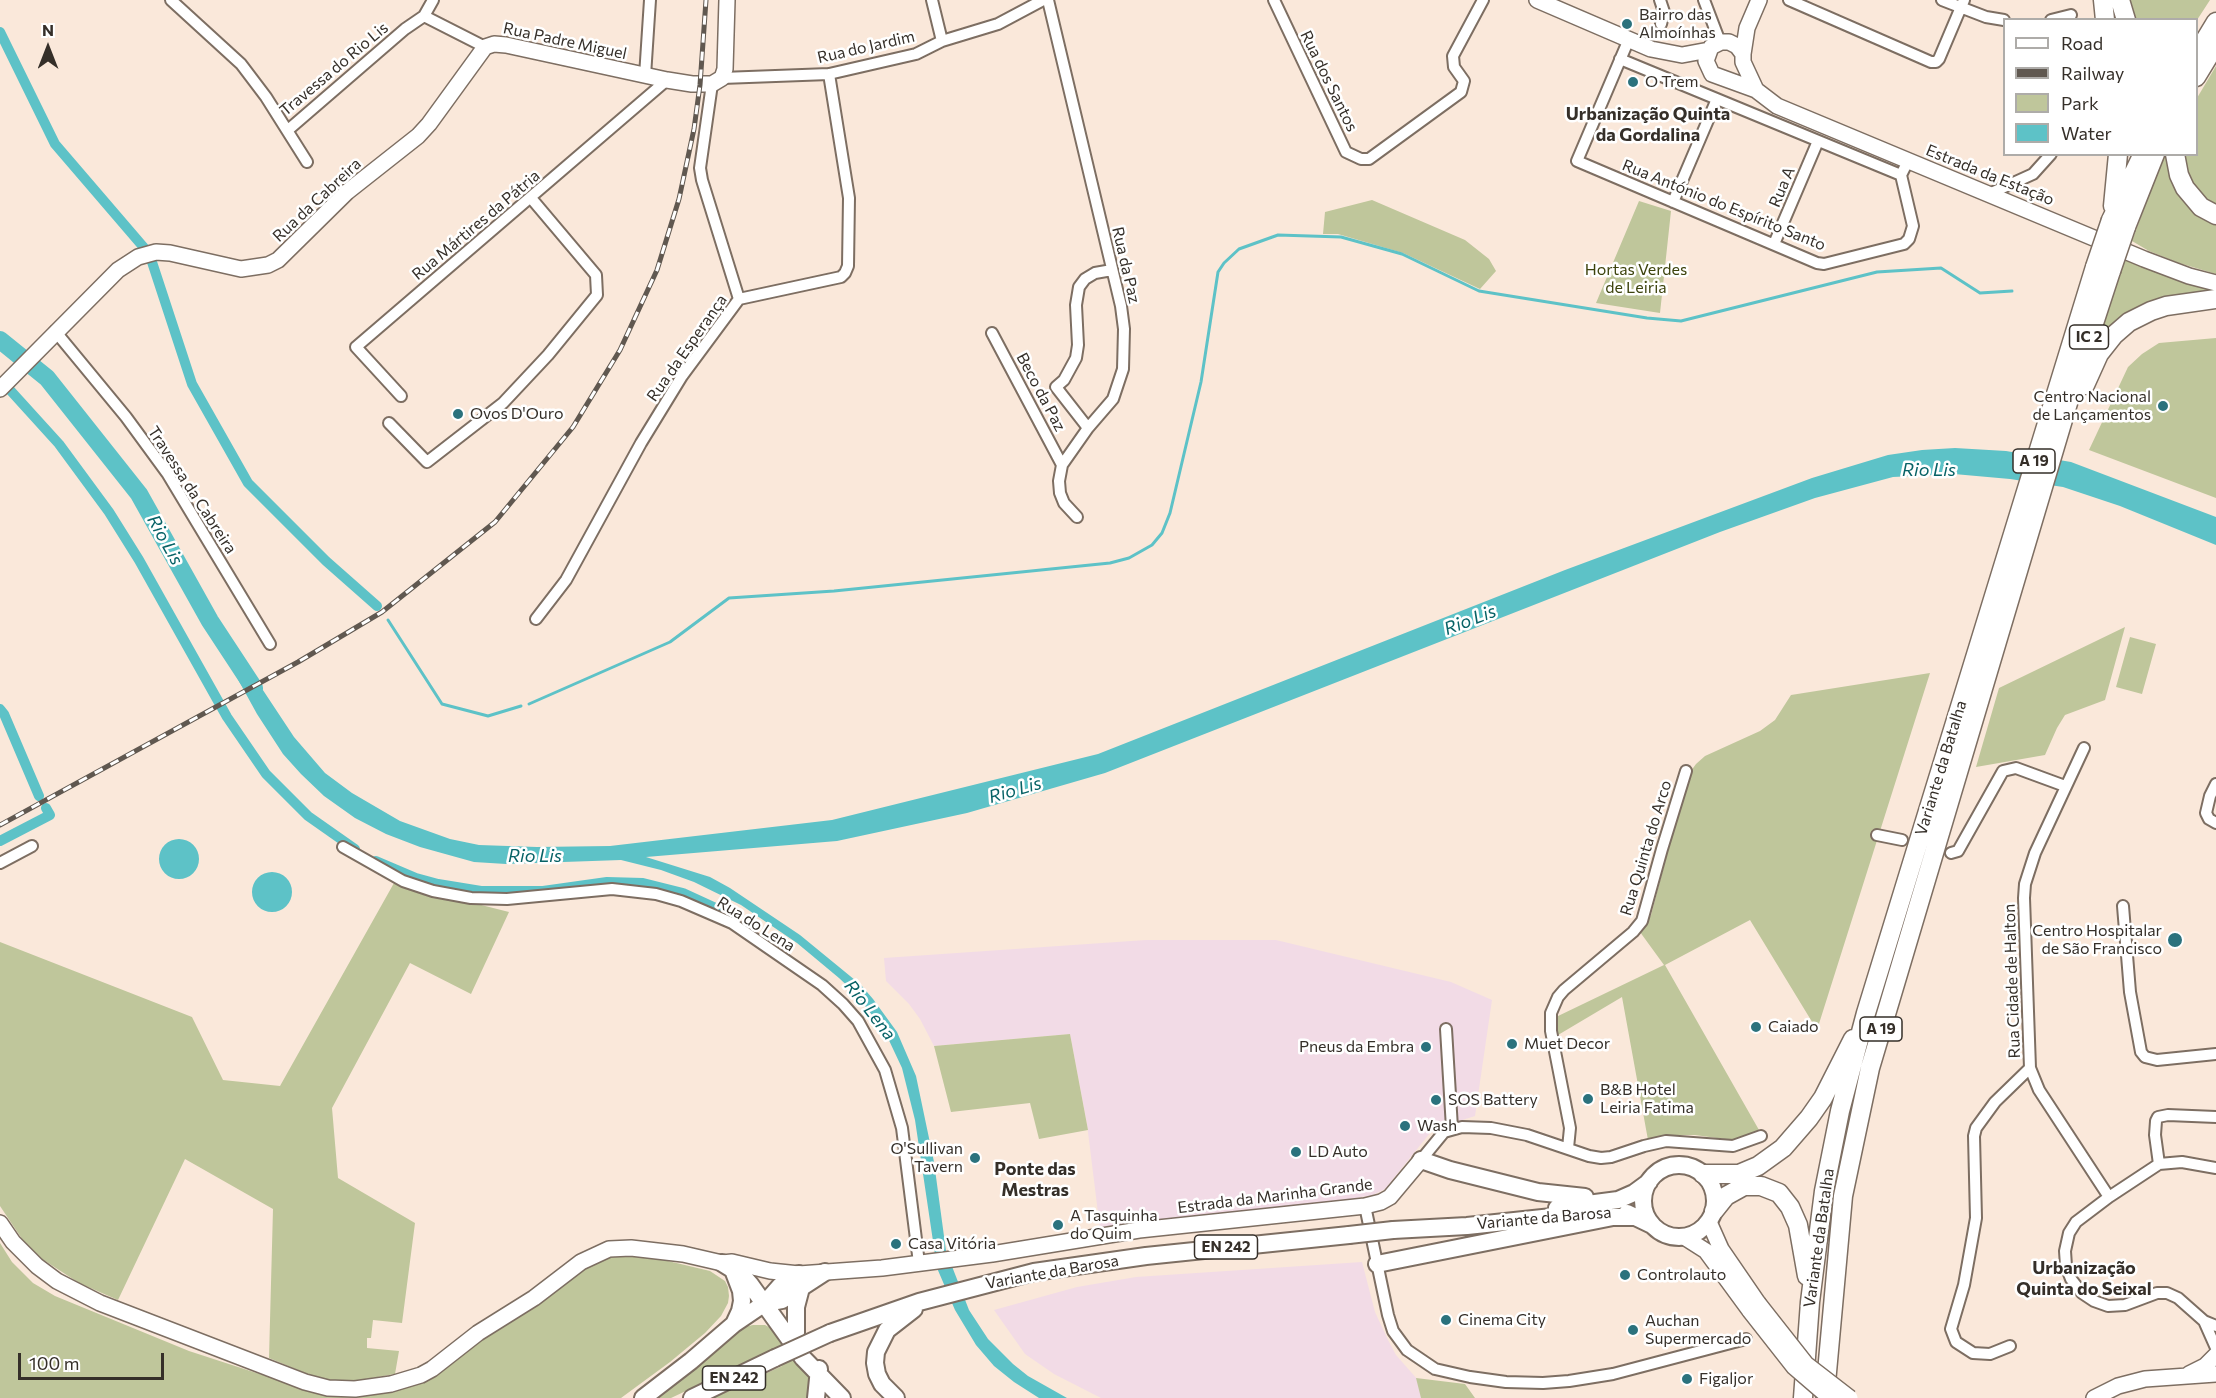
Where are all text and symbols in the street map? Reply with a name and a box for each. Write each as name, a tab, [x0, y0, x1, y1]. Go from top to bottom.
place label: Bairro das Almoínhas	[1639, 5, 1716, 43]
marker: Bairro das Almoínhas	[1620, 17, 1634, 31]
north arrow	[18, 18, 78, 78]
street label: Travessa do Rio Lis	[276, 18, 392, 120]
legend	[2003, 18, 2198, 156]
street label: Rua Padre Miguel	[501, 19, 629, 63]
text: N	[42, 20, 54, 39]
street label: Rua do Jardim	[815, 26, 917, 68]
street label: Rua dos Santos	[1296, 27, 1362, 135]
text: Road	[2061, 32, 2103, 54]
text: Railway	[2061, 62, 2124, 84]
place label: O Trem	[1645, 72, 1699, 92]
marker: O Trem	[1626, 75, 1640, 89]
text: Park	[2061, 92, 2099, 114]
district label: Urbanização Quinta da Gordalina	[1566, 103, 1730, 146]
text: Water	[2061, 122, 2112, 144]
street label: Estrada da Estação	[1923, 141, 2057, 209]
street label: Rua da Cabreira	[269, 154, 365, 246]
street label: Rua António do Espírito Santo	[1619, 155, 1829, 255]
street label: Rua A	[1765, 164, 1799, 210]
street label: Rua Mártires da Pátria	[408, 166, 544, 284]
street label: Rua da Paz	[1108, 225, 1144, 305]
park label: Hortas Verdes de Leiria	[1585, 260, 1687, 298]
street label: Rua da Esperança	[643, 291, 731, 405]
road number: IC 2	[2070, 325, 2108, 349]
street label: Beco da Paz	[1012, 349, 1070, 435]
place label: Centro Nacional de Lançamentos	[2033, 387, 2151, 425]
marker: Centro Nacional de Lançamentos	[2156, 399, 2170, 413]
place label: Ovos D'Ouro	[470, 404, 563, 424]
marker: Ovos D'Ouro	[451, 407, 465, 421]
street label: Travessa da Cabreira	[144, 423, 240, 557]
road number: A 19	[2013, 449, 2055, 473]
water label: Rio Lis	[1902, 459, 1956, 481]
water label: Rio Lis	[142, 511, 188, 569]
water label: Rio Lis	[1441, 600, 1499, 640]
street label: Variante da Batalha	[1911, 698, 1971, 838]
water label: Rio Lis	[986, 772, 1044, 808]
street label: Rua Quinta do Arco	[1616, 778, 1676, 918]
water label: Rio Lis	[508, 845, 562, 867]
street label: Rua do Lena	[714, 893, 798, 955]
street label: Rua Cidade de Halton	[2000, 903, 2024, 1059]
place label: Centro Hospitalar de São Francisco	[2032, 921, 2162, 959]
marker: Centro Hospitalar de São Francisco	[2166, 931, 2184, 949]
water label: Rio Lena	[840, 976, 900, 1044]
place label: Caiado	[1768, 1017, 1819, 1037]
road number: A 19	[1860, 1017, 1902, 1041]
marker: Caiado	[1749, 1020, 1763, 1034]
place label: Muet Decor	[1524, 1034, 1610, 1054]
place label: Pneus da Embra	[1299, 1037, 1414, 1057]
marker: Muet Decor	[1505, 1037, 1519, 1051]
marker: Pneus da Embra	[1419, 1040, 1433, 1054]
place label: B&B Hotel Leiria Fatima	[1600, 1080, 1694, 1118]
place label: SOS Battery	[1448, 1090, 1538, 1110]
marker: B&B Hotel Leiria Fatima	[1581, 1092, 1595, 1106]
marker: SOS Battery	[1429, 1093, 1443, 1107]
place label: Wash	[1417, 1116, 1457, 1136]
marker: Wash	[1398, 1119, 1412, 1133]
place label: O'Sullivan Tavern	[891, 1139, 963, 1177]
place label: LD Auto	[1308, 1142, 1368, 1162]
marker: LD Auto	[1289, 1145, 1303, 1159]
marker: O'Sullivan Tavern	[968, 1151, 982, 1165]
district label: Ponte das Mestras	[994, 1158, 1076, 1200]
street label: Variante da Batalha	[1800, 1167, 1838, 1309]
street label: Estrada da Marinha Grande	[1176, 1175, 1374, 1217]
street label: Variante da Barosa	[1476, 1203, 1612, 1233]
place label: A Tasquinha do Quim	[1070, 1206, 1158, 1244]
marker: A Tasquinha do Quim	[1051, 1218, 1065, 1232]
place label: Casa Vitória	[908, 1234, 996, 1254]
road number: EN 242	[1194, 1235, 1258, 1259]
marker: Casa Vitória	[889, 1237, 903, 1251]
street label: Variante da Barosa	[984, 1251, 1120, 1293]
district label: Urbanização Quinta do Seixal	[2016, 1257, 2152, 1300]
place label: Controlauto	[1637, 1265, 1726, 1285]
marker: Controlauto	[1618, 1268, 1632, 1282]
place label: Cinema City	[1458, 1310, 1546, 1330]
place label: Auchan Supermercado	[1645, 1311, 1751, 1349]
marker: Cinema City	[1439, 1313, 1453, 1327]
marker: Auchan Supermercado	[1626, 1323, 1640, 1337]
scale bar	[21, 1341, 166, 1379]
text: 100 m	[29, 1352, 79, 1374]
road number: EN 242	[702, 1366, 766, 1390]
place label: Figaljor	[1699, 1369, 1753, 1389]
marker: Figaljor	[1680, 1372, 1694, 1386]

